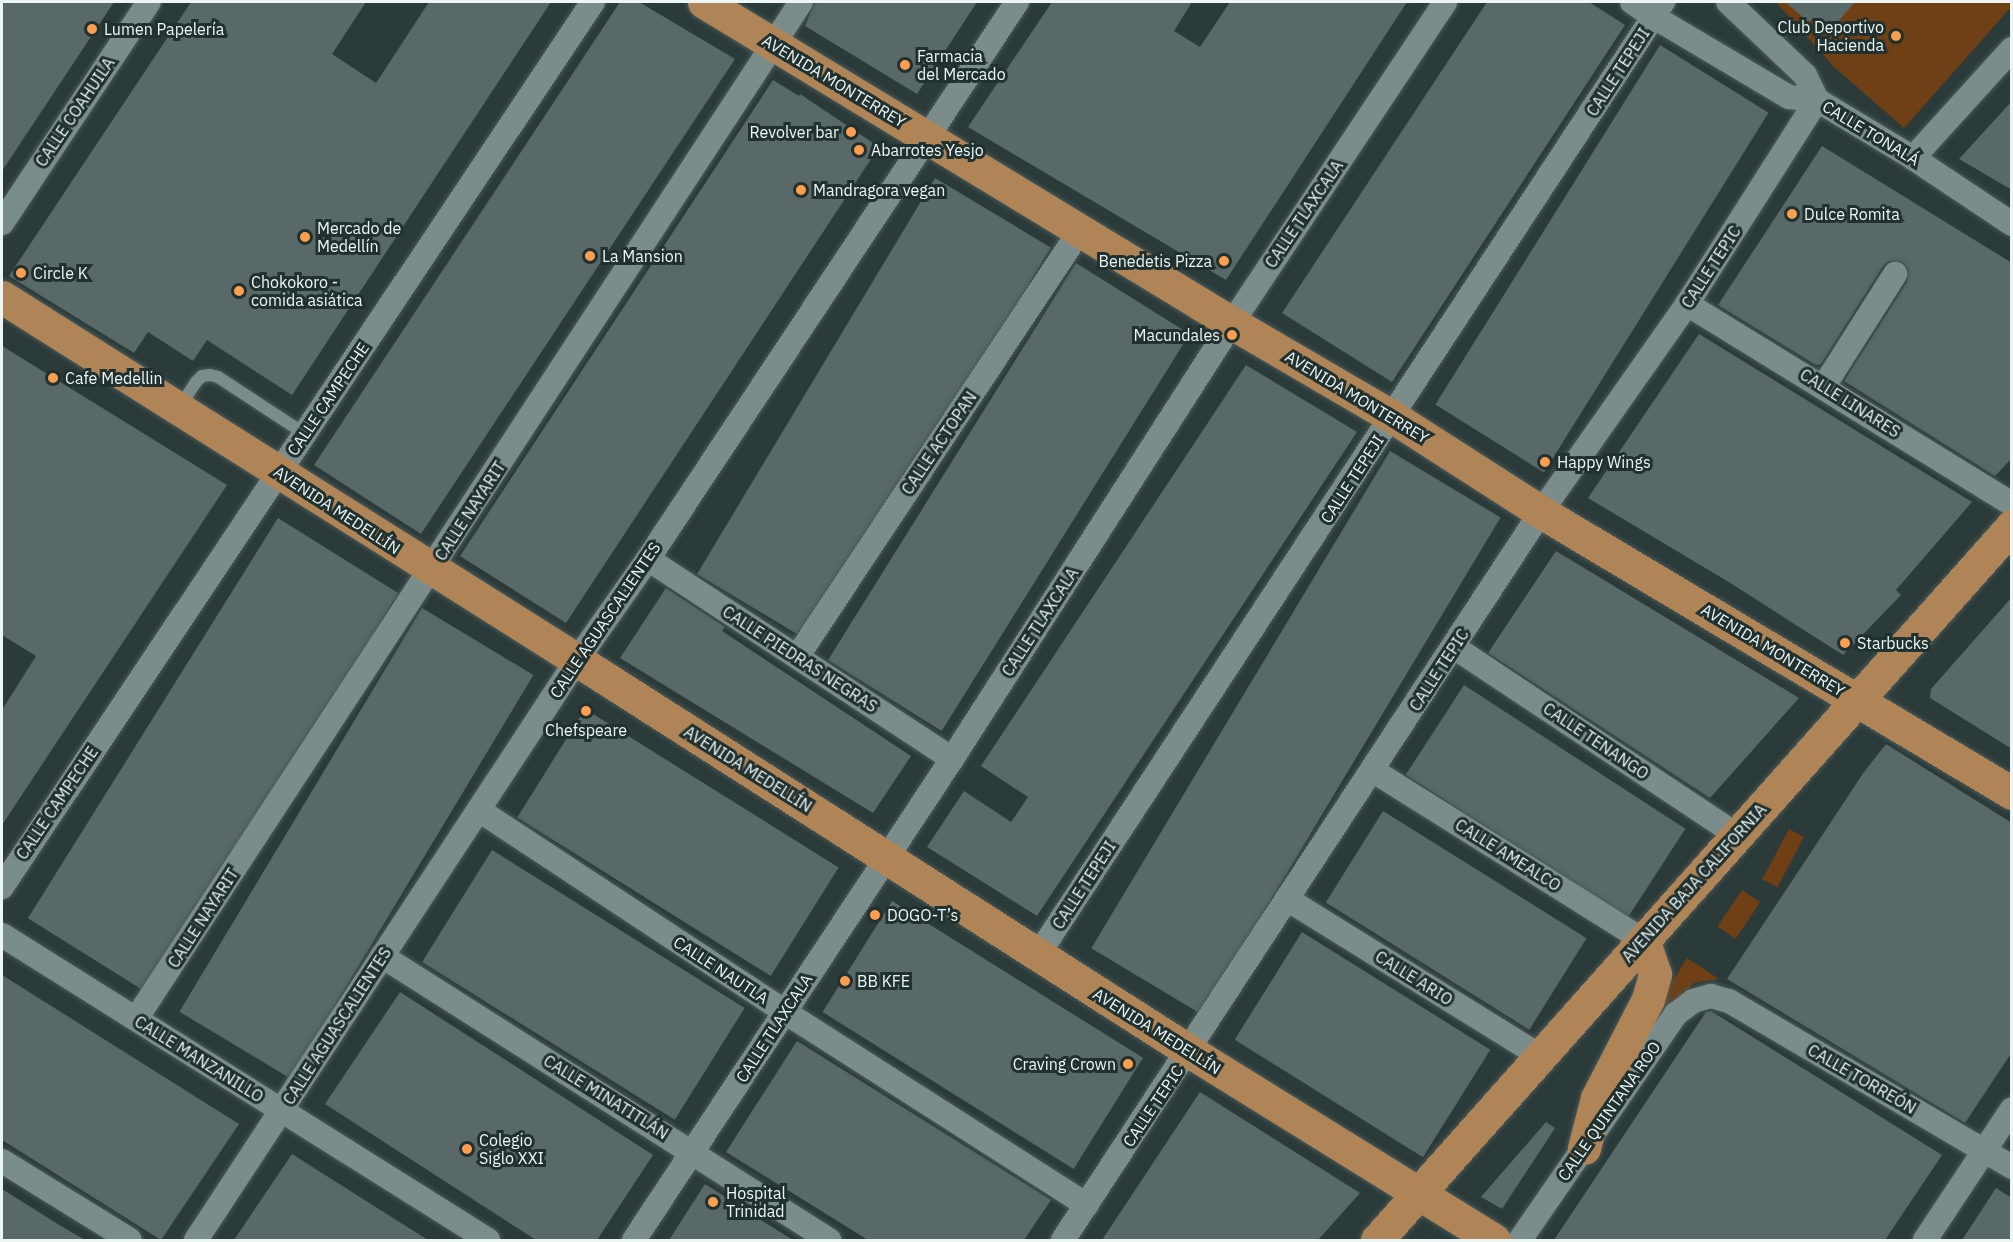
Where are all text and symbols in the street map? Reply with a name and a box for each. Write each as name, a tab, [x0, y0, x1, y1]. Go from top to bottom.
place label: Club Deportivo Hacienda	[1778, 17, 1884, 55]
place label: Lumen Papelería	[104, 19, 224, 39]
marker: Lumen Papelería	[85, 22, 99, 36]
street label: CALLE TEPEJI	[1582, 24, 1654, 120]
marker: Club Deportivo Hacienda	[1889, 29, 1903, 43]
street label: AVENIDA MONTERREY	[759, 31, 909, 131]
place label: Farmacia del Mercado	[917, 46, 1006, 84]
street label: CALLE COAHUILA	[31, 54, 119, 170]
marker: Farmacia del Mercado	[898, 58, 912, 72]
street label: CALLE TONALÁ	[1819, 97, 1923, 169]
place label: Revolver bar	[750, 122, 839, 142]
marker: Revolver bar	[844, 125, 858, 139]
place label: Abarrotes Yesjo	[871, 140, 984, 160]
marker: Abarrotes Yesjo	[852, 143, 866, 157]
street label: CALLE TLAXCALA	[1261, 157, 1347, 271]
place label: Mandragora vegan	[813, 180, 945, 200]
marker: Mandragora vegan	[794, 183, 808, 197]
place label: Dulce Romita	[1804, 204, 1900, 224]
marker: Dulce Romita	[1785, 207, 1799, 221]
place label: Mercado de Medellín	[317, 218, 401, 256]
street label: CALLE TEPIC	[1677, 222, 1745, 312]
marker: Mercado de Medellín	[298, 230, 312, 244]
place label: La Mansion	[602, 246, 683, 266]
marker: La Mansion	[583, 249, 597, 263]
place label: Benedetis Pizza	[1099, 251, 1212, 271]
marker: Benedetis Pizza	[1217, 254, 1231, 268]
place label: Circle K	[33, 263, 88, 283]
marker: Circle K	[14, 266, 28, 280]
place label: Chokokoro - comida asiática	[251, 272, 363, 310]
marker: Chokokoro - comida asiática	[232, 284, 246, 298]
place label: Macundales	[1133, 325, 1220, 345]
marker: Macundales	[1225, 328, 1239, 342]
street label: CALLE CAMPECHE	[283, 339, 373, 459]
street label: AVENIDA MONTERREY	[1282, 347, 1432, 447]
street label: CALLE LINARES	[1796, 365, 1904, 441]
place label: Cafe Medellin	[65, 368, 163, 388]
marker: Cafe Medellin	[46, 371, 60, 385]
street label: CALLE ACTOPAN	[897, 388, 981, 498]
street label: CALLE TEPEJI	[1316, 431, 1388, 527]
place label: Happy Wings	[1557, 452, 1651, 472]
marker: Happy Wings	[1538, 455, 1552, 469]
street label: CALLE NAYARIT	[431, 458, 509, 564]
street label: AVENIDA MEDELLÍN	[270, 462, 404, 558]
street label: CALLE AGUASCALIENTES	[546, 538, 664, 702]
street label: CALLE TLAXCALA	[998, 564, 1082, 680]
street label: AVENIDA MONTERREY	[1698, 600, 1848, 700]
street label: CALLE PIEDRAS NEGRAS	[719, 602, 881, 716]
street label: CALLE TEPIC	[1405, 625, 1473, 715]
place label: Starbucks	[1857, 633, 1929, 653]
marker: Starbucks	[1838, 636, 1852, 650]
street label: CALLE TENANGO	[1540, 699, 1652, 783]
marker: Chefspeare	[579, 704, 593, 718]
place label: Chefspeare	[545, 720, 627, 740]
street label: AVENIDA MEDELLÍN	[681, 722, 815, 816]
street label: CALLE CAMPECHE	[12, 743, 102, 863]
street label: AVENIDA BAJA CALIFORNIA	[1618, 800, 1770, 966]
street label: CALLE AMEALCO	[1452, 815, 1564, 895]
street label: CALLE TEPEJI	[1048, 837, 1120, 933]
street label: CALLE NAYARIT	[164, 865, 242, 971]
place label: DOGO-T’s	[887, 905, 958, 925]
marker: DOGO-T’s	[868, 908, 882, 922]
street label: CALLE NAUTLA	[670, 932, 772, 1008]
street label: CALLE AGUASCALIENTES	[279, 944, 395, 1108]
street label: CALLE ARIO	[1372, 947, 1456, 1009]
street label: CALLE TLAXCALA	[732, 970, 816, 1086]
place label: BB KFE	[857, 971, 910, 991]
marker: BB KFE	[838, 974, 852, 988]
street label: AVENIDA MEDELLÍN	[1090, 984, 1224, 1078]
street label: CALLE MANZANILLO	[131, 1012, 267, 1106]
street label: CALLE QUINTANA ROO	[1554, 1038, 1664, 1184]
street label: CALLE TORREÓN	[1804, 1040, 1920, 1118]
street label: CALLE MINATITLÁN	[540, 1051, 672, 1143]
place label: Craving Crown	[1013, 1054, 1116, 1074]
marker: Craving Crown	[1121, 1057, 1135, 1071]
street label: CALLE TEPIC	[1119, 1062, 1187, 1150]
place label: Colegio Siglo XXI	[479, 1130, 544, 1168]
marker: Colegio Siglo XXI	[460, 1142, 474, 1156]
place label: Hospital Trinidad	[726, 1183, 786, 1221]
marker: Hospital Trinidad	[704, 1193, 722, 1211]

